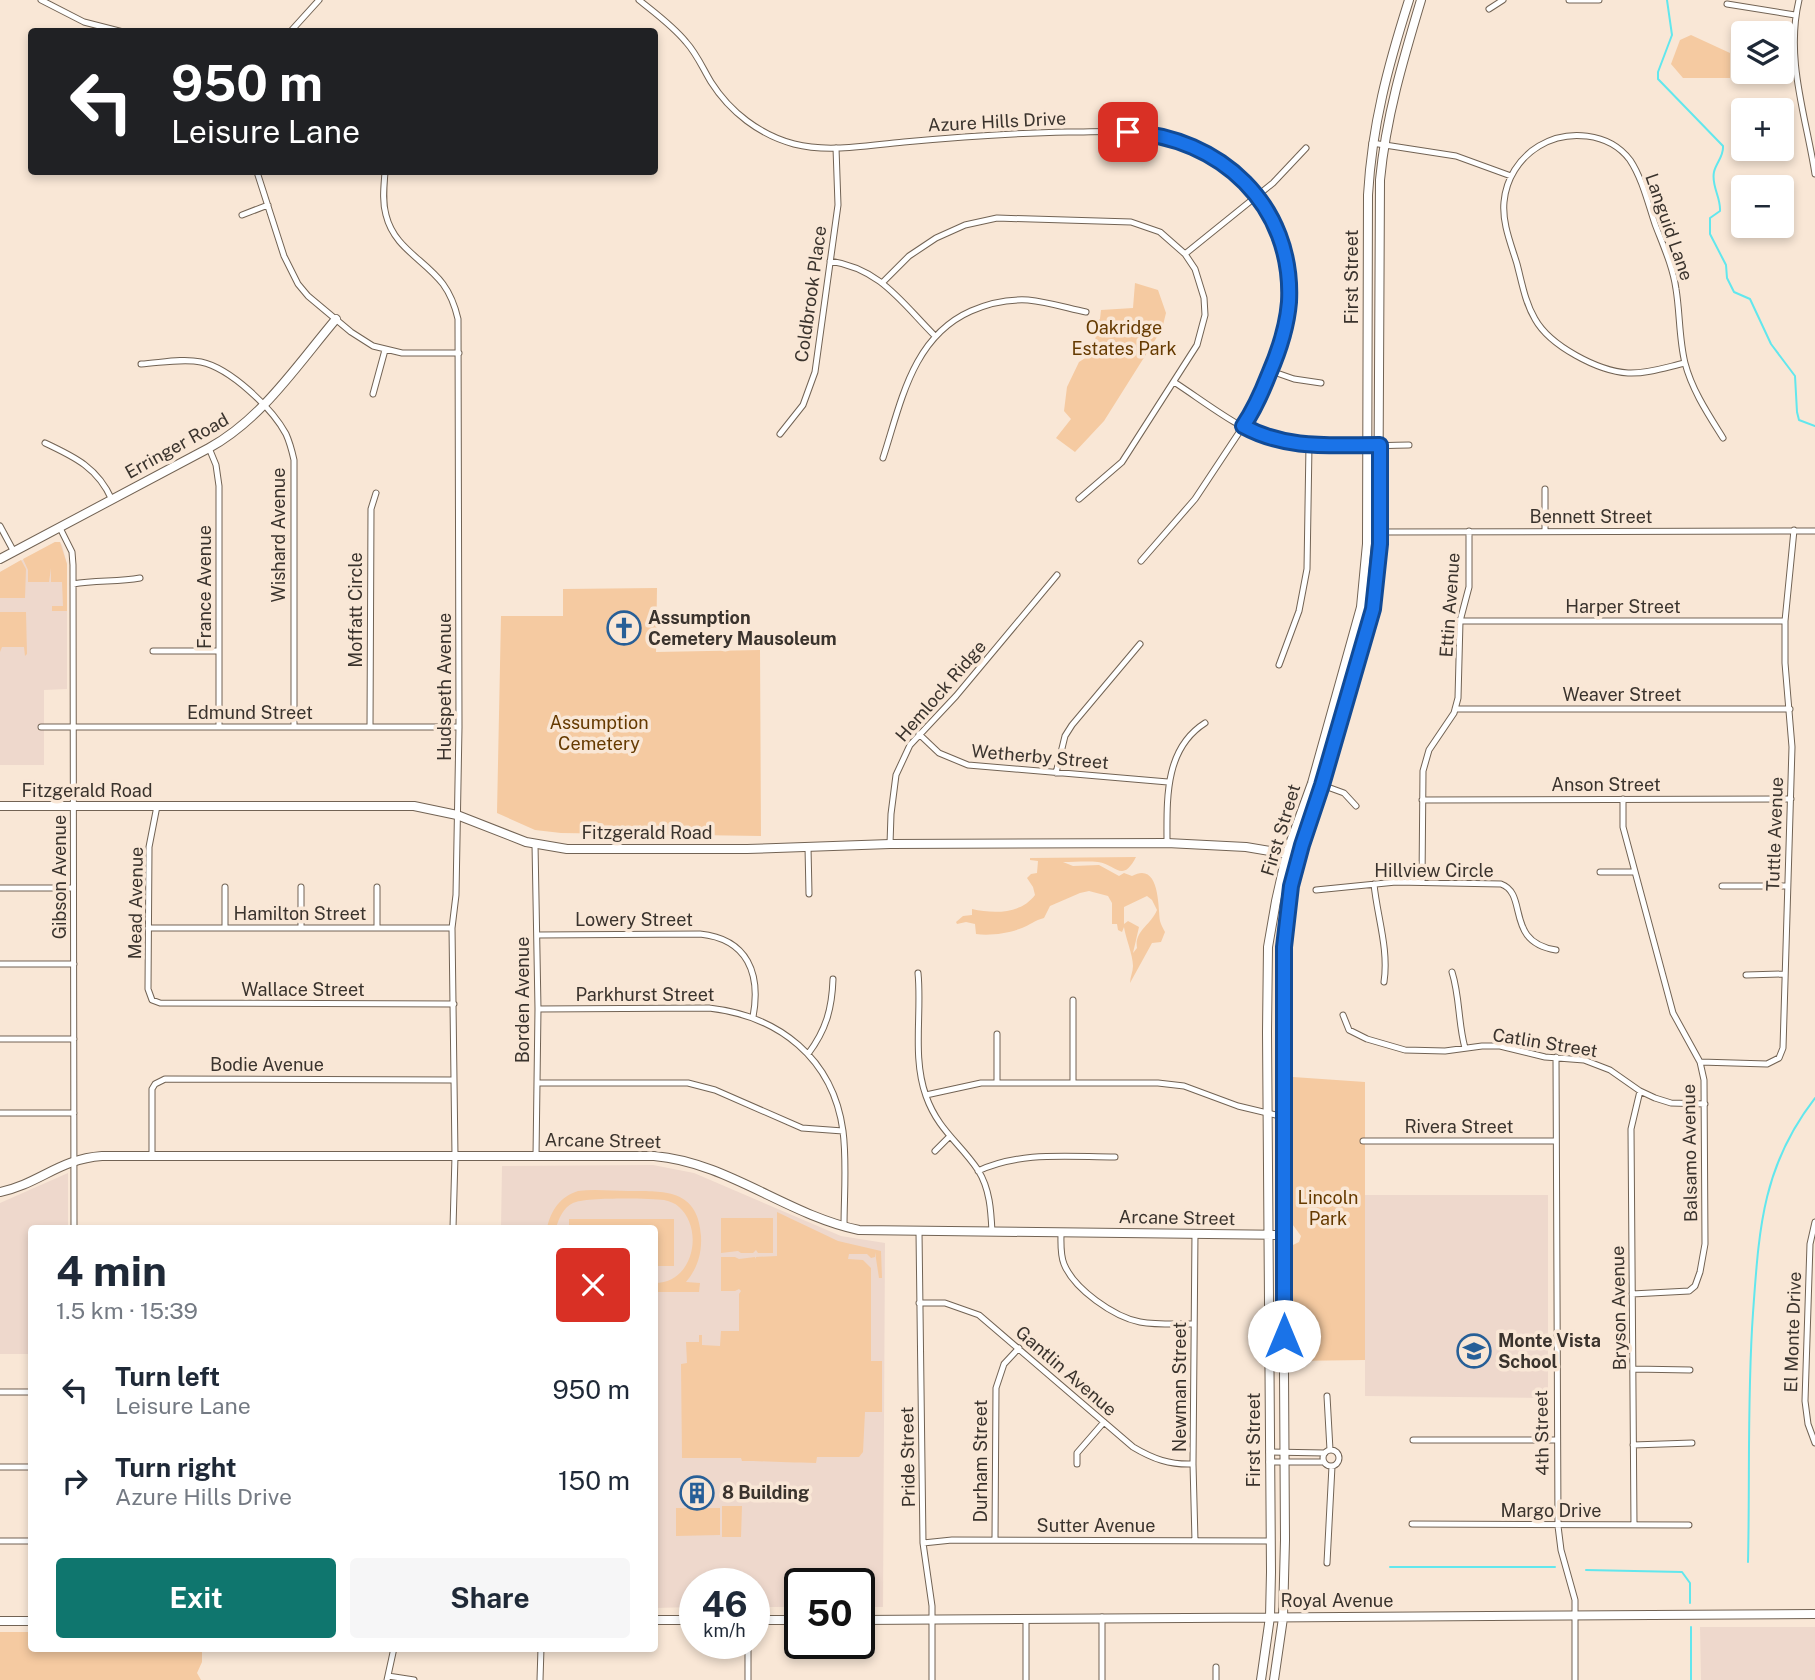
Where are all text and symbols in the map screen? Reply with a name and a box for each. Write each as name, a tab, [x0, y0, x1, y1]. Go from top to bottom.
map controls	[1731, 21, 1794, 238]
button: layers	[1731, 21, 1794, 84]
text: 950 m	[171, 54, 323, 112]
icon: left	[56, 56, 147, 147]
button: +	[1731, 98, 1794, 161]
pin	[1098, 102, 1158, 162]
street label: Azure Hills Drive	[927, 107, 1067, 136]
text: Leisure Lane	[171, 113, 360, 150]
icon: arrive	[1109, 113, 1147, 151]
street label: Languid Lane	[1641, 170, 1698, 283]
button: −	[1731, 175, 1794, 238]
street label: Coldbrook Place	[791, 224, 830, 364]
street label: First Street	[1341, 229, 1362, 325]
park label: Oakridge Estates Park	[1071, 317, 1177, 359]
street label: Erringer Road	[121, 408, 232, 483]
street label: Wishard Avenue	[268, 468, 289, 602]
street label: Bennett Street	[1530, 506, 1652, 527]
street label: France Avenue	[194, 525, 215, 649]
street label: Moffatt Circle	[345, 552, 366, 668]
street label: Ettin Avenue	[1435, 552, 1464, 658]
street label: Harper Street	[1565, 596, 1681, 617]
place label: Assumption Cemetery Mausoleum	[648, 607, 837, 649]
church icon: Assumption Cemetery Mausoleum	[605, 609, 643, 647]
street label: Hudspeth Avenue	[434, 613, 455, 761]
street label: Hemlock Ridge	[891, 636, 990, 746]
street label: Weaver Street	[1562, 684, 1682, 705]
street label: Edmund Street	[187, 702, 313, 723]
park label: Assumption Cemetery	[549, 712, 649, 754]
street label: Wetherby Street	[970, 740, 1110, 773]
street label: Anson Street	[1551, 774, 1661, 795]
street label: Tuttle Avenue	[1762, 776, 1787, 892]
street label: Fitzgerald Road	[21, 780, 153, 801]
street label: First Street	[1257, 781, 1304, 878]
street label: Gibson Avenue	[49, 815, 70, 939]
street label: Fitzgerald Road	[581, 822, 713, 843]
street label: Mead Avenue	[124, 846, 147, 960]
street label: Hillview Circle	[1374, 860, 1494, 881]
street label: Hamilton Street	[234, 903, 366, 924]
street label: Lowery Street	[575, 909, 693, 930]
street label: Borden Avenue	[512, 937, 533, 1063]
street label: Wallace Street	[241, 979, 365, 1000]
street label: Parkhurst Street	[575, 984, 715, 1005]
street label: Catlin Street	[1491, 1024, 1599, 1061]
street label: Bodie Avenue	[210, 1054, 324, 1075]
street label: Balsamo Avenue	[1678, 1084, 1701, 1222]
street label: Rivera Street	[1404, 1116, 1514, 1137]
street label: Arcane Street	[544, 1129, 662, 1152]
park label: Lincoln Park	[1297, 1187, 1359, 1229]
street label: Arcane Street	[1118, 1206, 1236, 1229]
street label: Bryson Avenue	[1607, 1245, 1630, 1371]
text: 4 min	[56, 1246, 167, 1295]
button: close	[556, 1248, 630, 1322]
street label: El Monte Drive	[1780, 1271, 1805, 1393]
text: 1.5 km · 15:39	[56, 1297, 198, 1324]
position arrow	[1247, 1299, 1321, 1373]
street label: Gantlin Avenue	[1012, 1321, 1121, 1420]
street label: Newman Street	[1169, 1322, 1190, 1452]
place label: Monte Vista School	[1498, 1330, 1601, 1372]
school or university icon: Monte Vista School	[1455, 1332, 1493, 1370]
text: Turn left	[115, 1361, 220, 1392]
icon: left	[56, 1371, 94, 1409]
text: 950 m	[552, 1374, 630, 1405]
street label: 4th Street	[1530, 1390, 1553, 1476]
text: Leisure Lane	[115, 1392, 251, 1419]
street label: First Street	[1243, 1392, 1264, 1488]
street label: Durham Street	[970, 1400, 991, 1522]
street label: Pride Street	[896, 1406, 919, 1508]
text: Turn right	[115, 1452, 237, 1483]
icon: right	[56, 1462, 94, 1500]
text: 150 m	[558, 1465, 630, 1496]
building icon: 8 Building	[678, 1474, 716, 1512]
place label: 8 Building	[722, 1482, 809, 1503]
text: Azure Hills Drive	[115, 1483, 292, 1510]
street label: Margo Drive	[1501, 1500, 1602, 1521]
street label: Sutter Avenue	[1037, 1515, 1155, 1536]
button: Exit	[56, 1558, 336, 1638]
button: Share	[350, 1558, 630, 1638]
speed limit sign: 50	[784, 1568, 875, 1659]
text: 46	[701, 1584, 748, 1625]
street label: Royal Avenue	[1281, 1590, 1393, 1611]
text: km/h	[703, 1620, 746, 1641]

